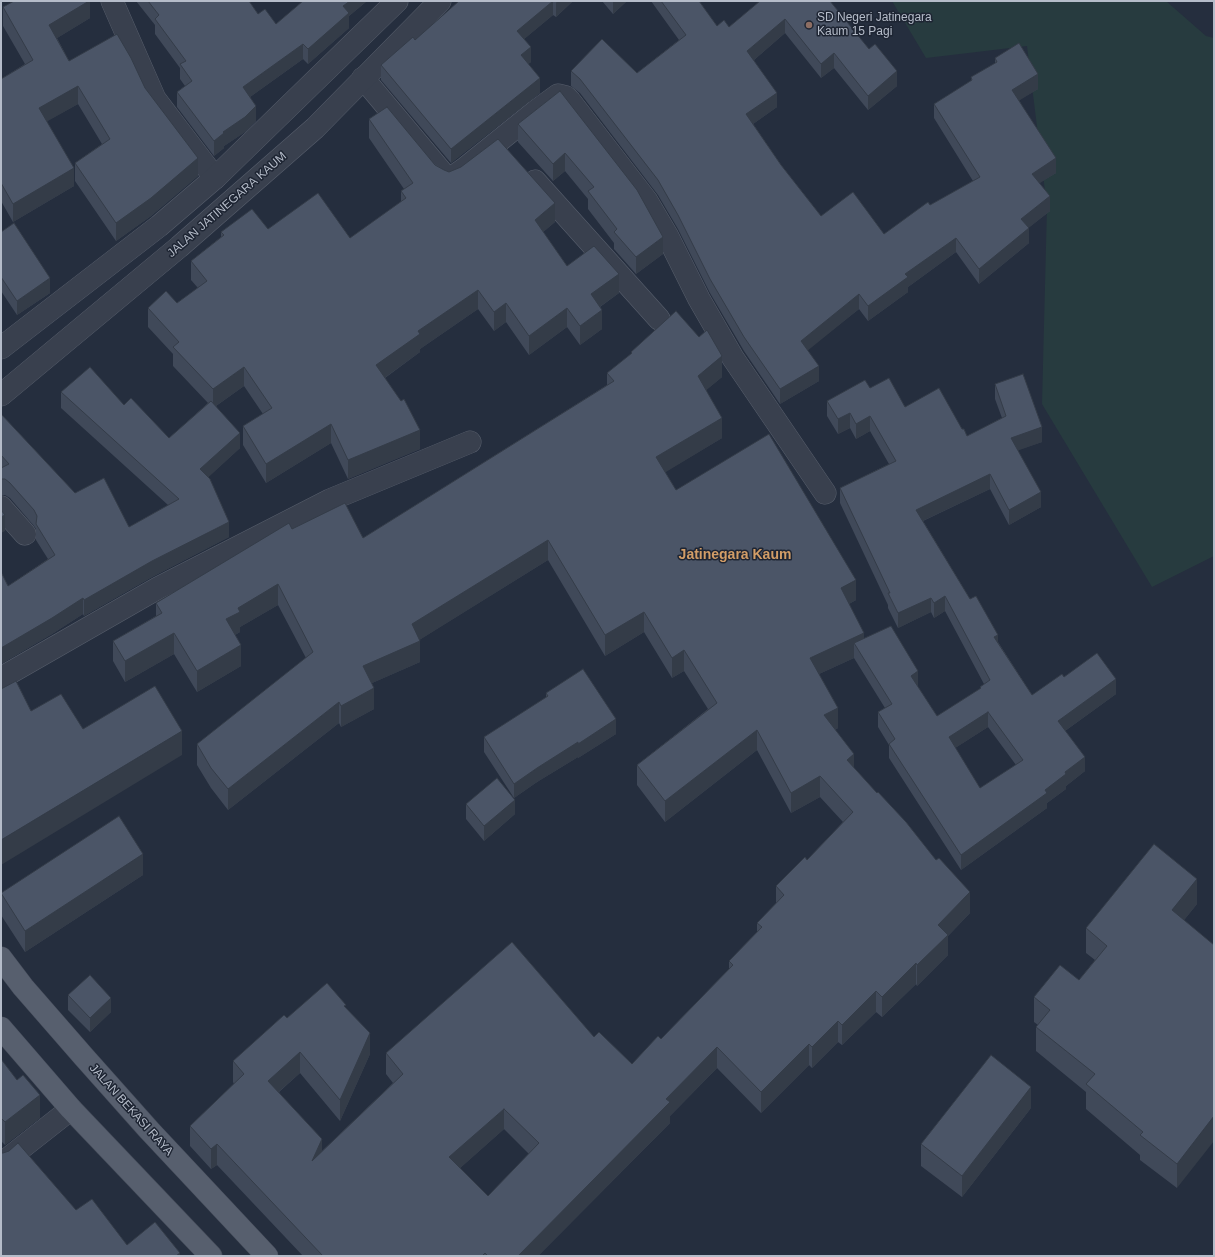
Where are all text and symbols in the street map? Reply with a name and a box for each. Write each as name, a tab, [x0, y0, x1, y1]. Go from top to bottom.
place label: SD Negeri Jatinegara Kaum 15 Pagi	[817, 11, 932, 39]
marker: SD Negeri Jatinegara Kaum 15 Pagi	[804, 20, 814, 30]
street label: JALAN JATINEGARA KAUM	[164, 149, 290, 261]
district label: Jatinegara Kaum	[679, 547, 791, 563]
street label: JALAN BEKASI RAYA	[86, 1061, 176, 1159]

